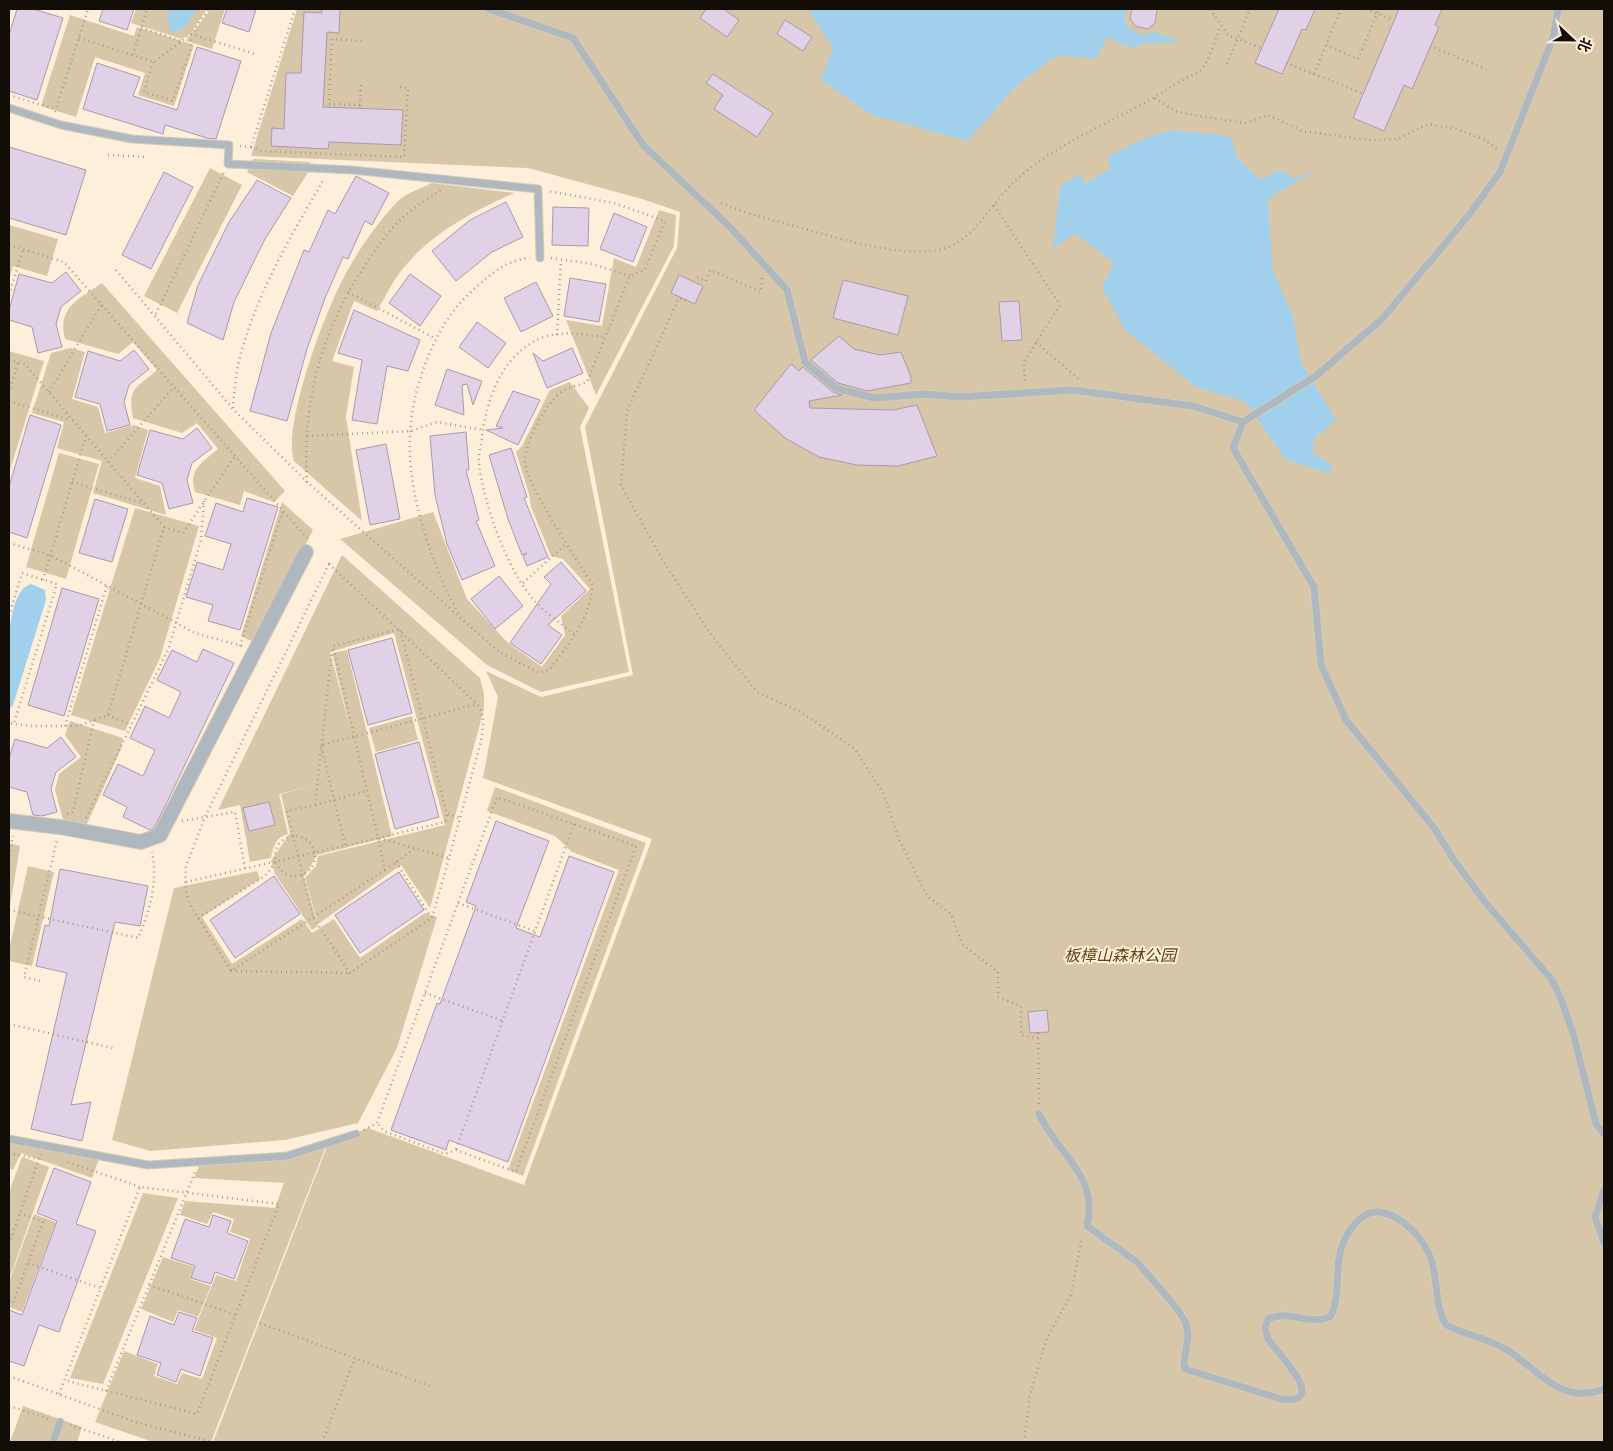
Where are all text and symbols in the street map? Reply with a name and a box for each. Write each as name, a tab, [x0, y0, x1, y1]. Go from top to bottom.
north arrow	[1548, 15, 1598, 65]
text: 北	[1572, 34, 1597, 55]
park label: 板樟山森林公园	[1064, 944, 1178, 968]

